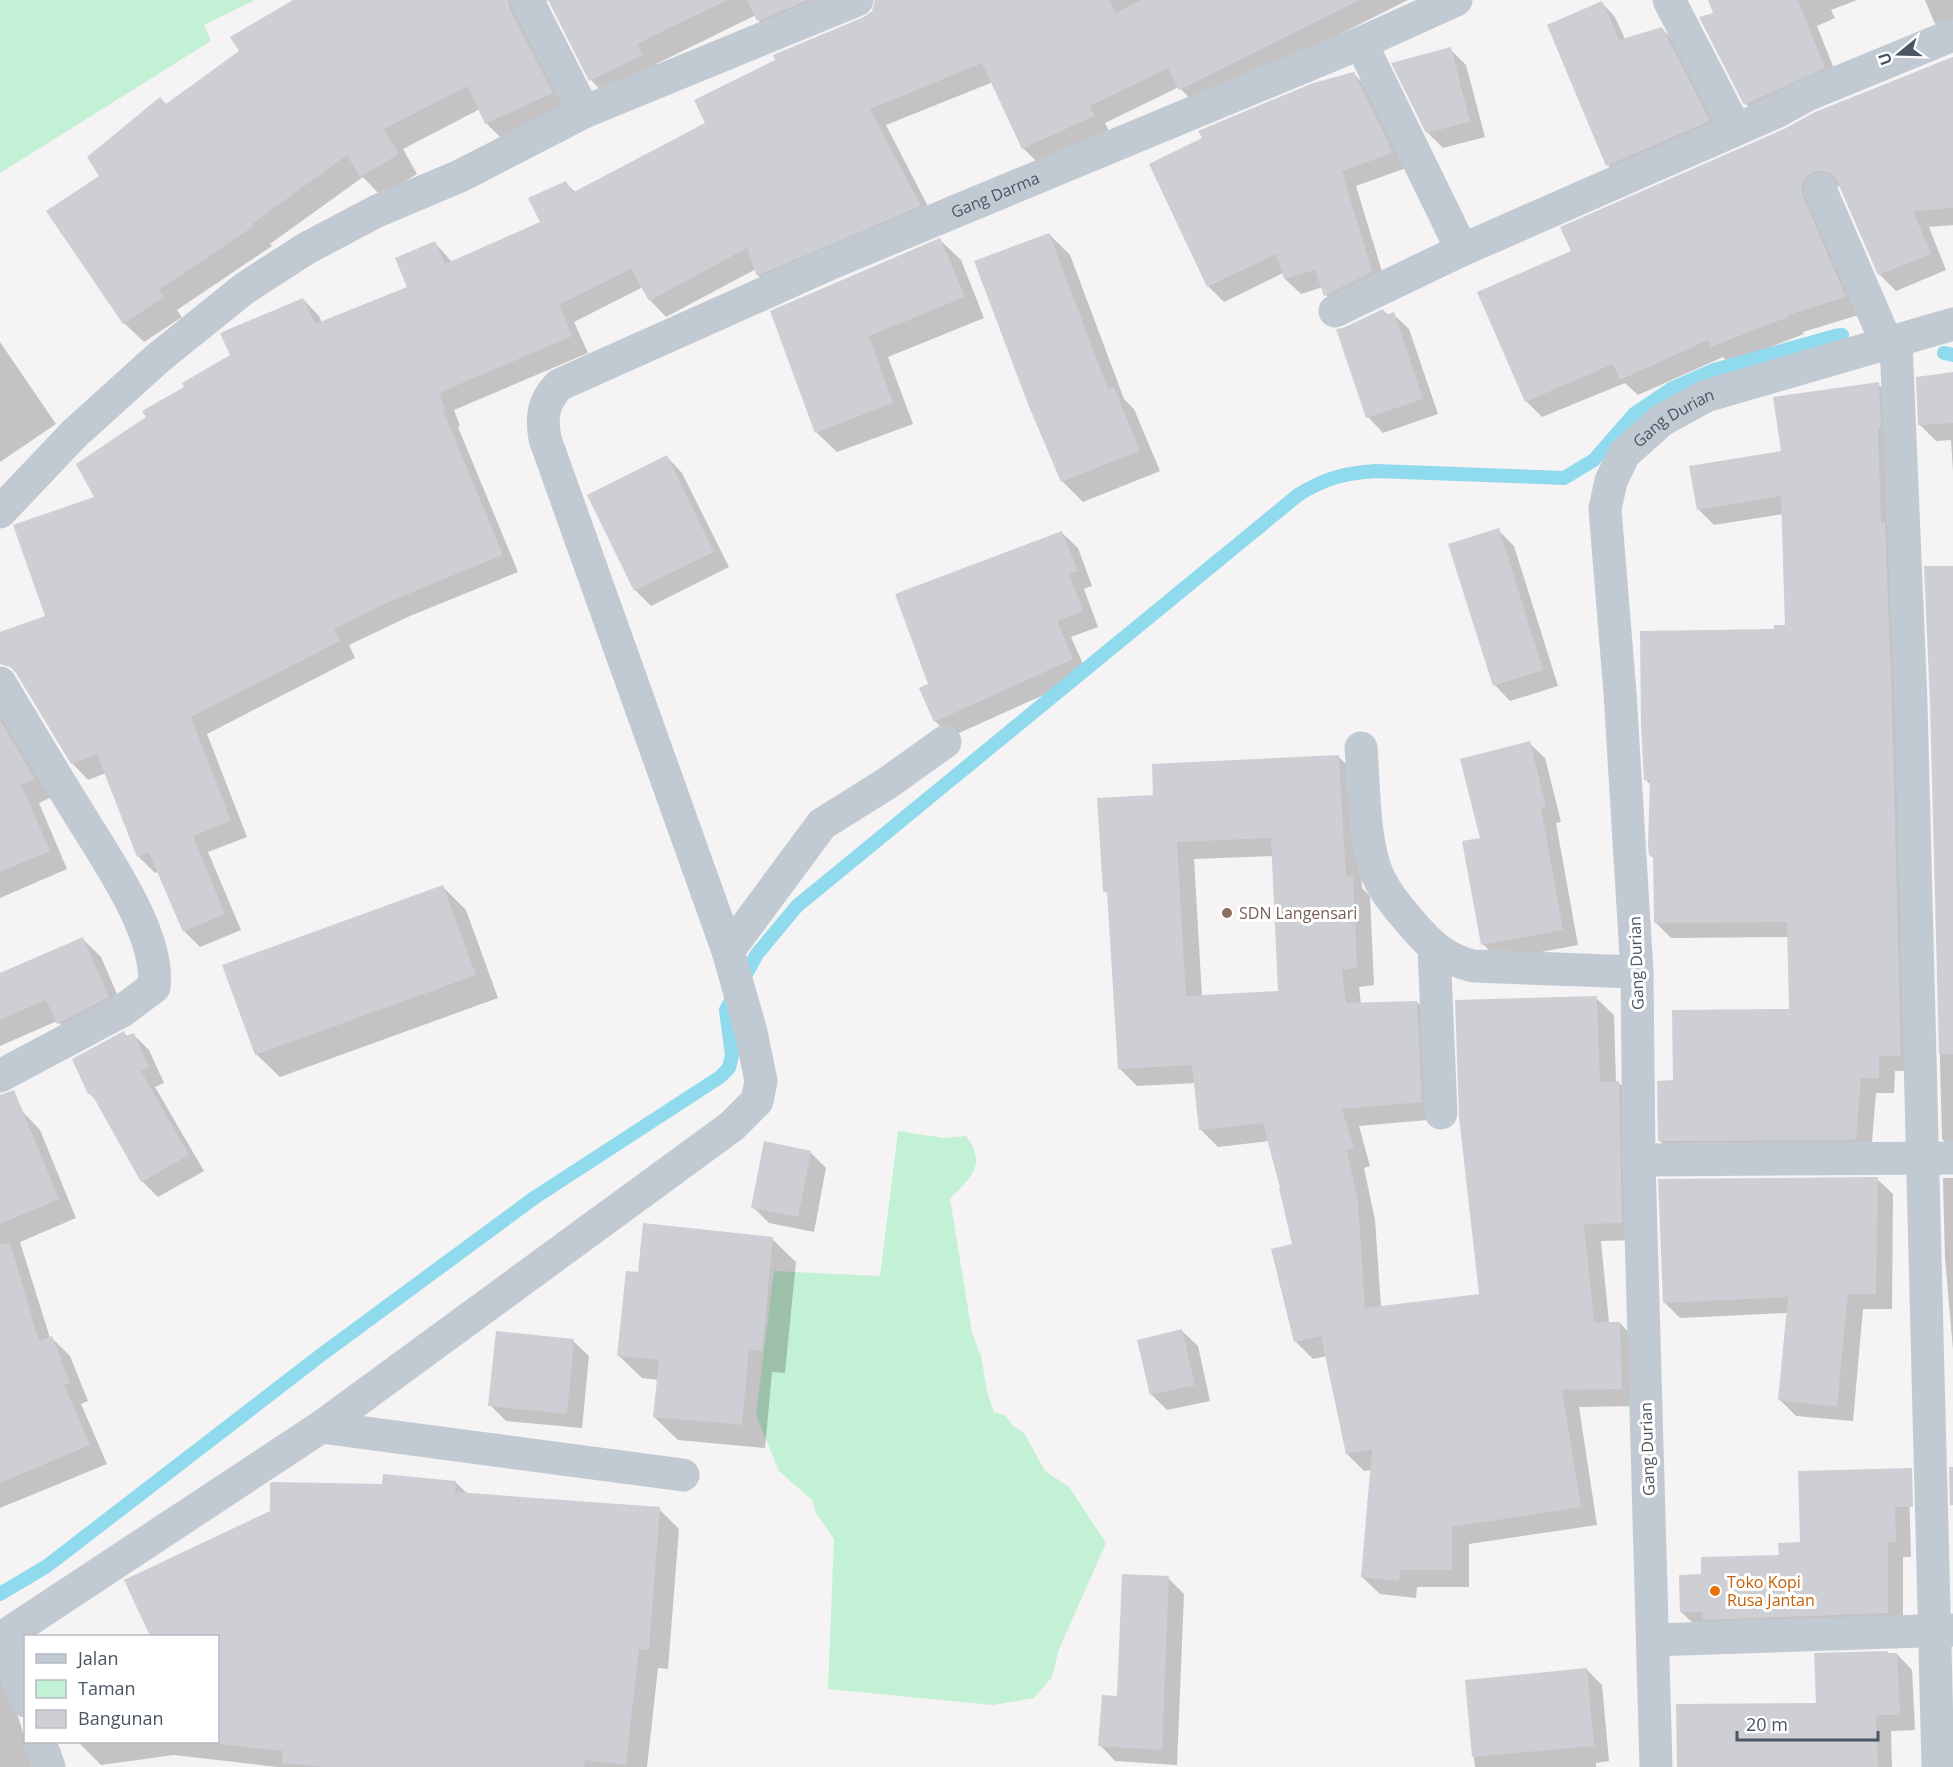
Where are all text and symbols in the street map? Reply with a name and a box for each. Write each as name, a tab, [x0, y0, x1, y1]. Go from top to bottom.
north arrow	[1869, 24, 1929, 84]
text: U	[1872, 50, 1897, 68]
street label: Gang Darma	[947, 167, 1043, 223]
street label: Gang Durian	[1628, 383, 1717, 452]
place label: SDN Langensari	[1239, 902, 1357, 924]
marker: SDN Langensari	[1220, 906, 1234, 920]
street label: Gang Durian	[1623, 916, 1649, 1010]
street label: Gang Durian	[1634, 1402, 1660, 1496]
place label: Toko Kopi Rusa Jantan	[1727, 1571, 1815, 1611]
marker: Toko Kopi Rusa Jantan	[1708, 1584, 1722, 1598]
legend	[24, 1635, 219, 1743]
text: Jalan	[76, 1646, 118, 1670]
text: Taman	[78, 1676, 136, 1700]
scale bar	[1737, 1704, 1878, 1742]
text: Bangunan	[78, 1706, 164, 1730]
text: 20 m	[1746, 1712, 1788, 1736]

